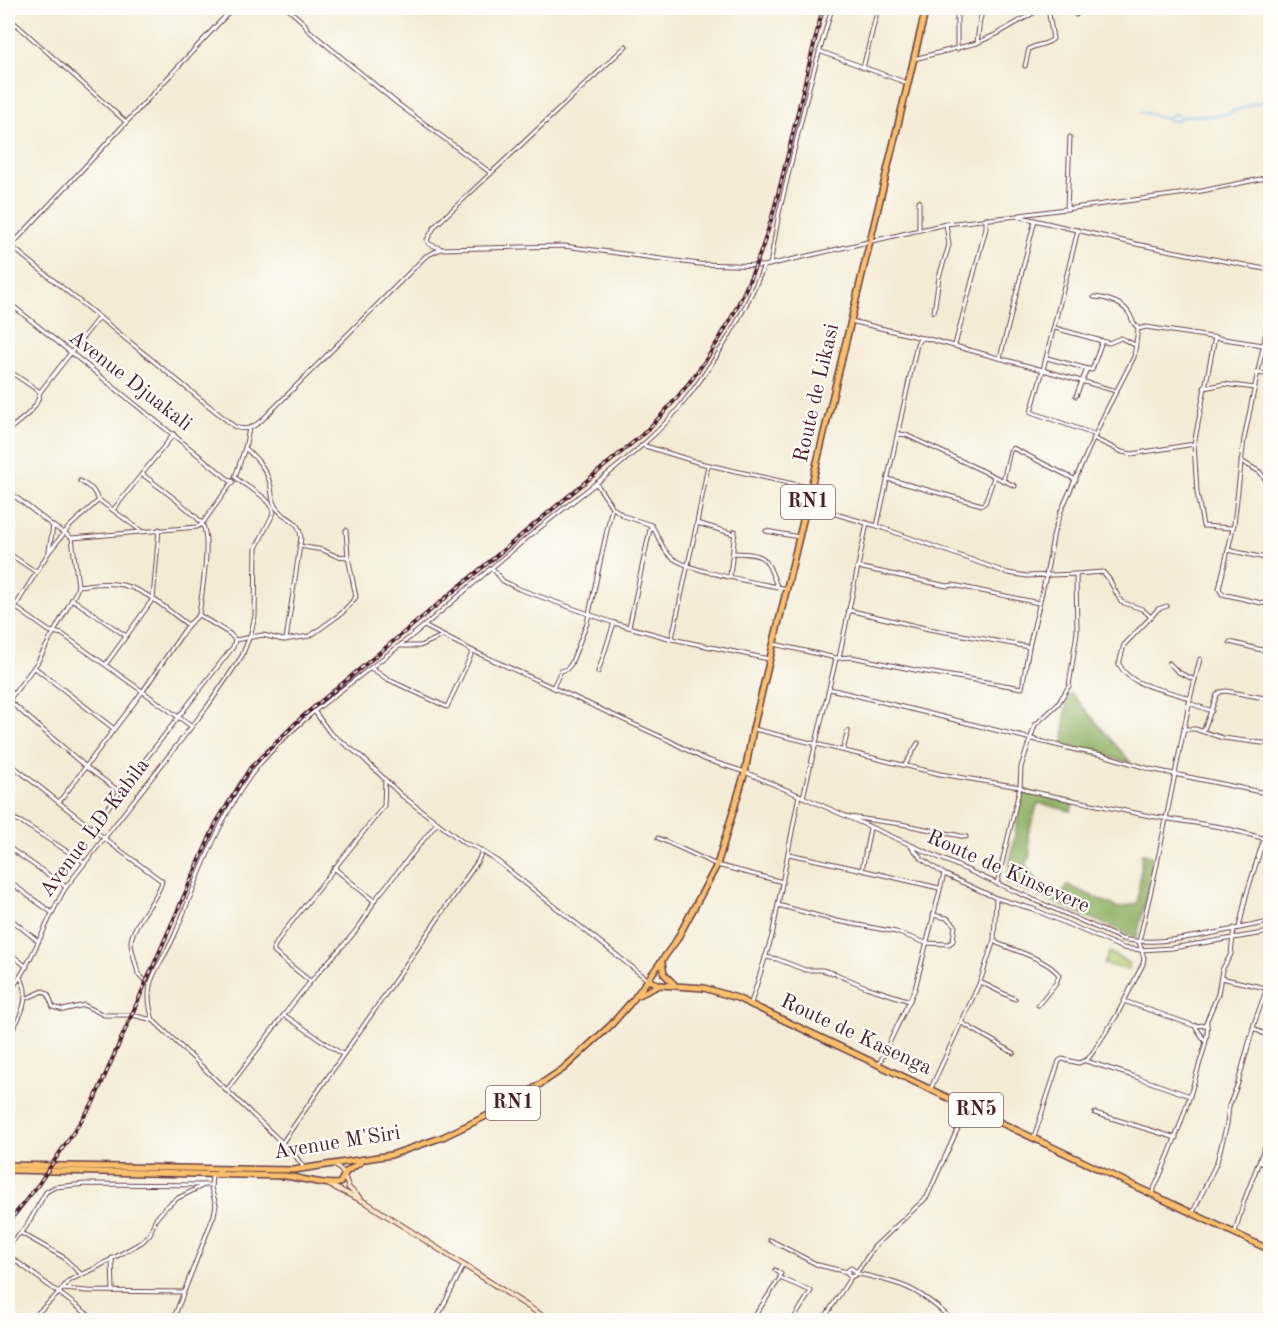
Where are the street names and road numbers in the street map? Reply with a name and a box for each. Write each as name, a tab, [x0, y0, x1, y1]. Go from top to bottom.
street label: Route de Likasi	[791, 322, 843, 464]
street label: Avenue Djuakali	[64, 327, 196, 435]
road number: RN1	[781, 485, 835, 519]
street label: Avenue LD Kabila	[36, 755, 154, 901]
street label: Route de Kinsevere	[923, 827, 1093, 917]
street label: Route de Kasenga	[777, 991, 935, 1079]
road number: RN1	[486, 1086, 540, 1120]
road number: RN5	[949, 1093, 1003, 1127]
street label: Avenue M'Siri	[272, 1123, 402, 1163]

